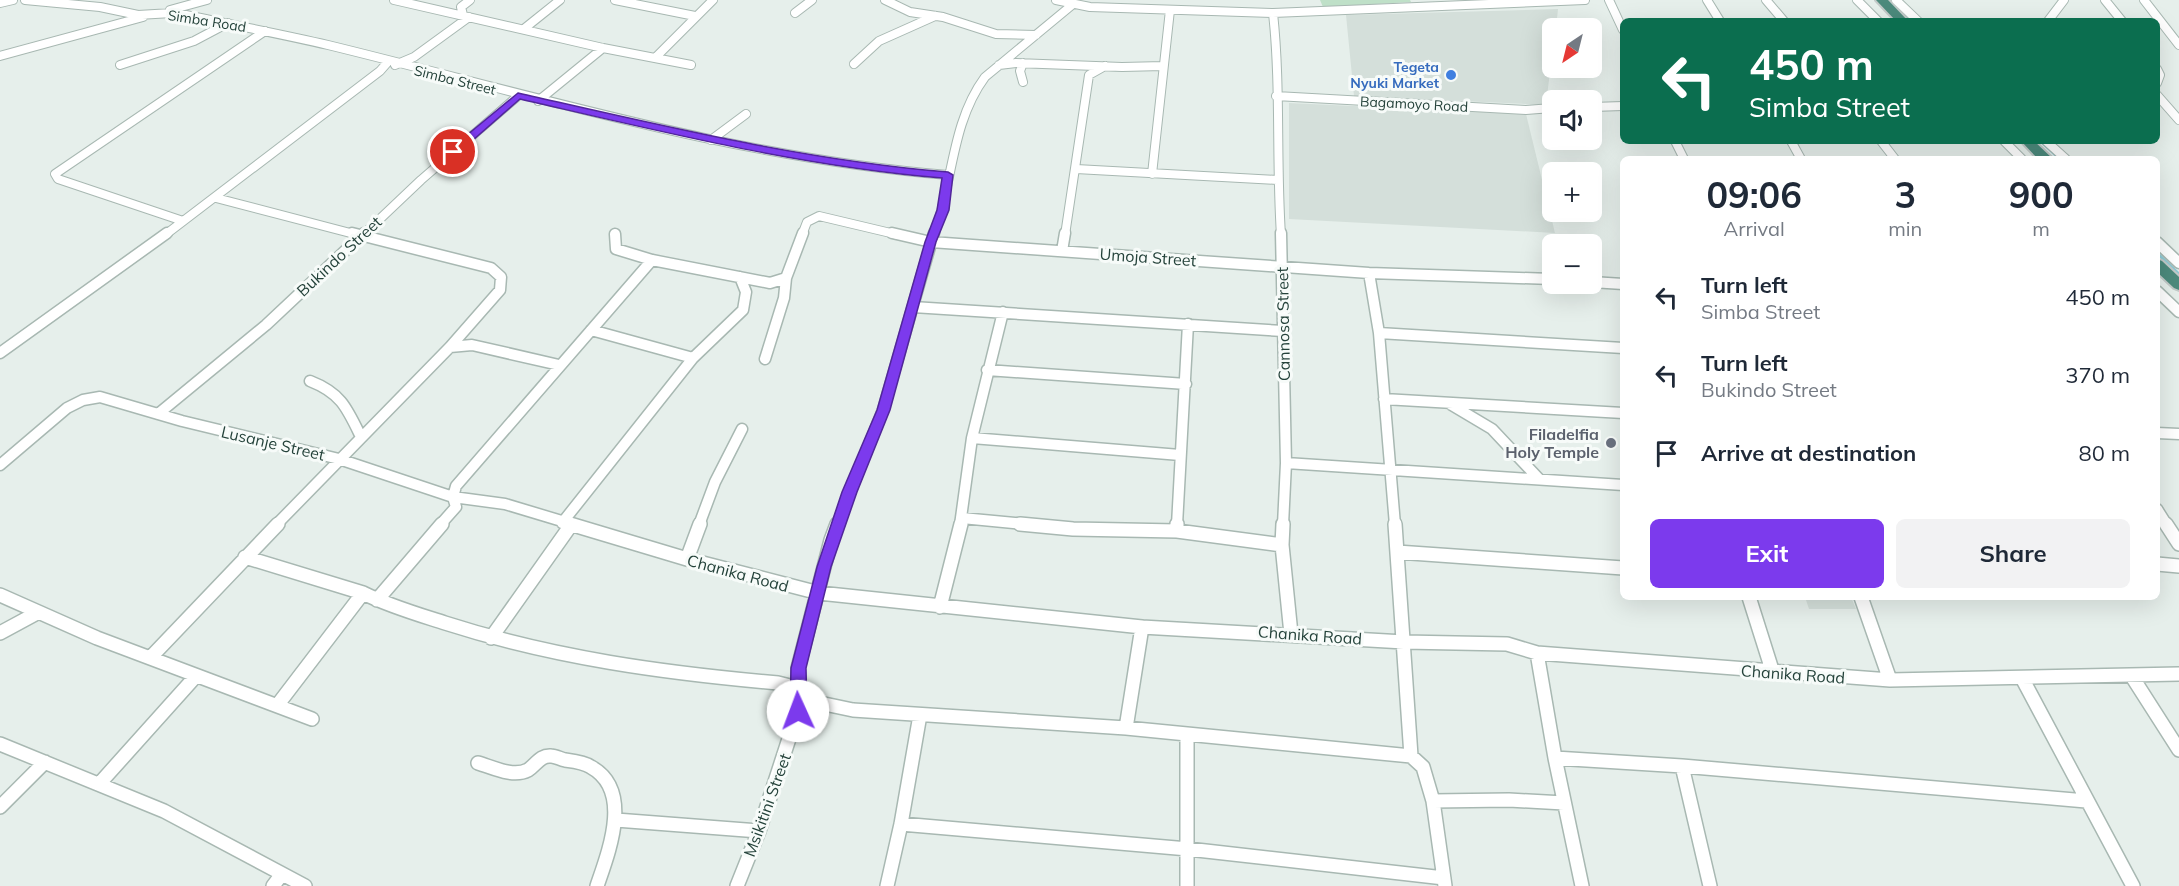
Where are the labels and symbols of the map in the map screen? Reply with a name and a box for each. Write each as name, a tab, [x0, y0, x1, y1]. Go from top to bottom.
street label: Simba Road	[167, 6, 247, 36]
north arrow	[1542, 18, 1602, 78]
place label: Tegeta Nyuki Market	[1350, 58, 1440, 92]
street label: Simba Street	[412, 61, 498, 99]
marker: Tegeta Nyuki Market	[1444, 68, 1458, 82]
street label: Bagamoyo Road	[1359, 92, 1469, 116]
pin	[427, 126, 478, 177]
street label: Bukindo Street	[292, 211, 386, 300]
street label: Umoja Street	[1099, 244, 1197, 270]
street label: Cannosa Street	[1272, 266, 1294, 381]
street label: Lusanje Street	[219, 421, 327, 465]
place label: Filadelfia Holy Temple	[1505, 424, 1599, 462]
marker: Filadelfia Holy Temple	[1604, 436, 1618, 450]
street label: Chanika Road	[685, 550, 791, 596]
street label: Chanika Road	[1257, 621, 1363, 649]
street label: Chanika Road	[1740, 660, 1846, 688]
position arrow	[766, 679, 830, 743]
street label: Msikitini Street	[739, 750, 795, 859]

